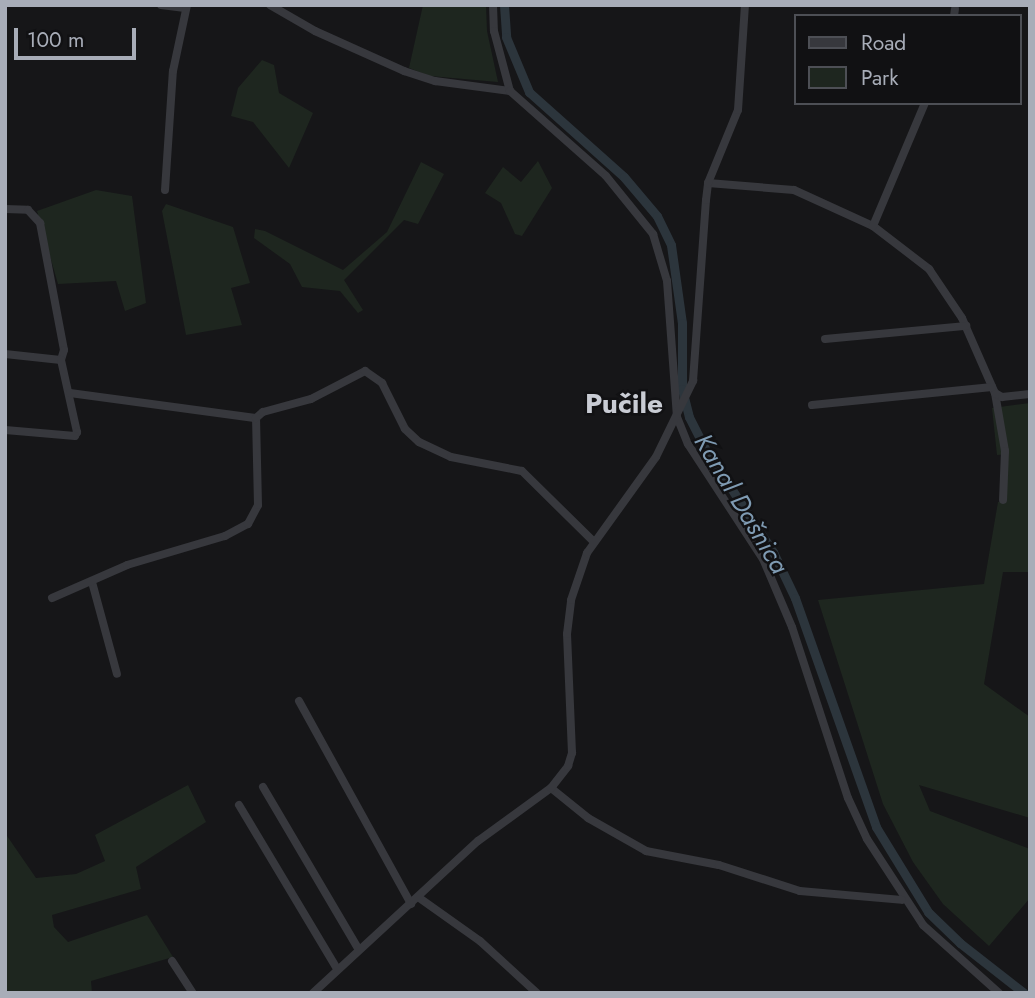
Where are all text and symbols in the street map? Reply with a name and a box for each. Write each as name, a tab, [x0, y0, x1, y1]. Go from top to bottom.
scale bar	[18, 14, 140, 58]
legend	[794, 14, 1021, 105]
text: 100 m	[27, 25, 84, 55]
text: Road	[861, 28, 906, 58]
text: Park	[861, 63, 898, 93]
district label: Pučile	[585, 387, 663, 421]
water label: Kanal Dašnica	[687, 428, 795, 580]

